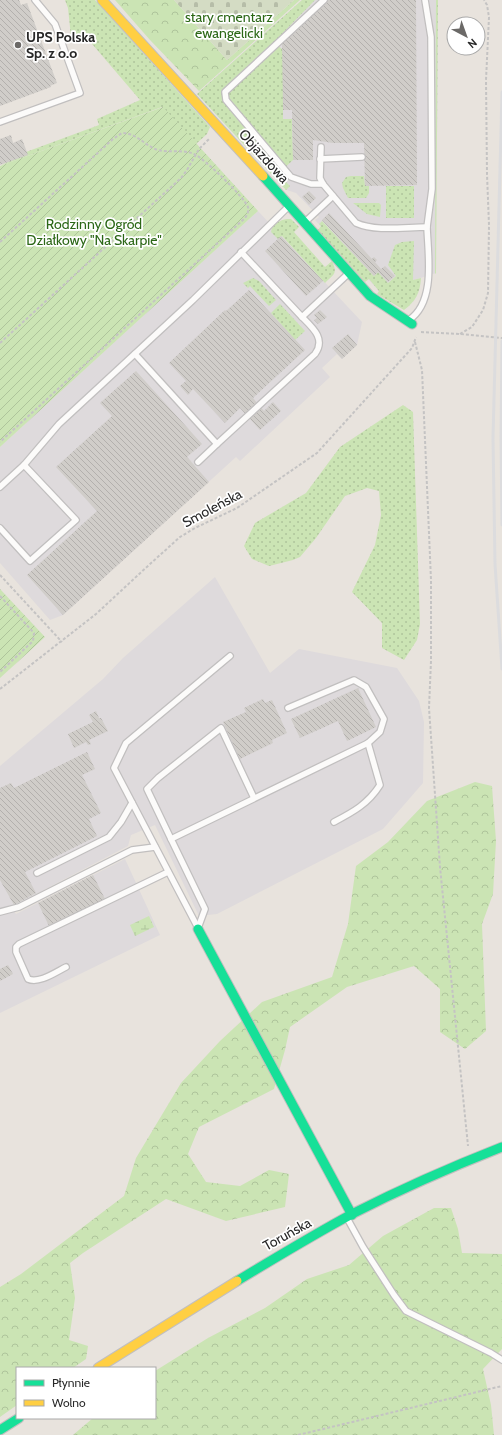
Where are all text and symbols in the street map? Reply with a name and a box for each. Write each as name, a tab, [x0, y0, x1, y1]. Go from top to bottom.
park label: stary cmentarz ewangelicki	[185, 8, 273, 42]
north arrow	[446, 16, 486, 56]
place label: UPS Polska Sp. z o.o	[26, 28, 95, 62]
text: N	[465, 36, 480, 51]
marker: UPS Polska Sp. z o.o	[13, 40, 23, 50]
street label: Objazdowa	[235, 125, 293, 187]
park label: Rodzinny Ogród Działkowy "Na Skarpie"	[26, 215, 162, 249]
street label: Smoleńska	[179, 485, 245, 531]
street label: Toruńska	[260, 1213, 314, 1255]
legend	[16, 1367, 156, 1419]
text: Płynnie	[52, 1375, 90, 1390]
text: Wolno	[52, 1395, 86, 1410]

